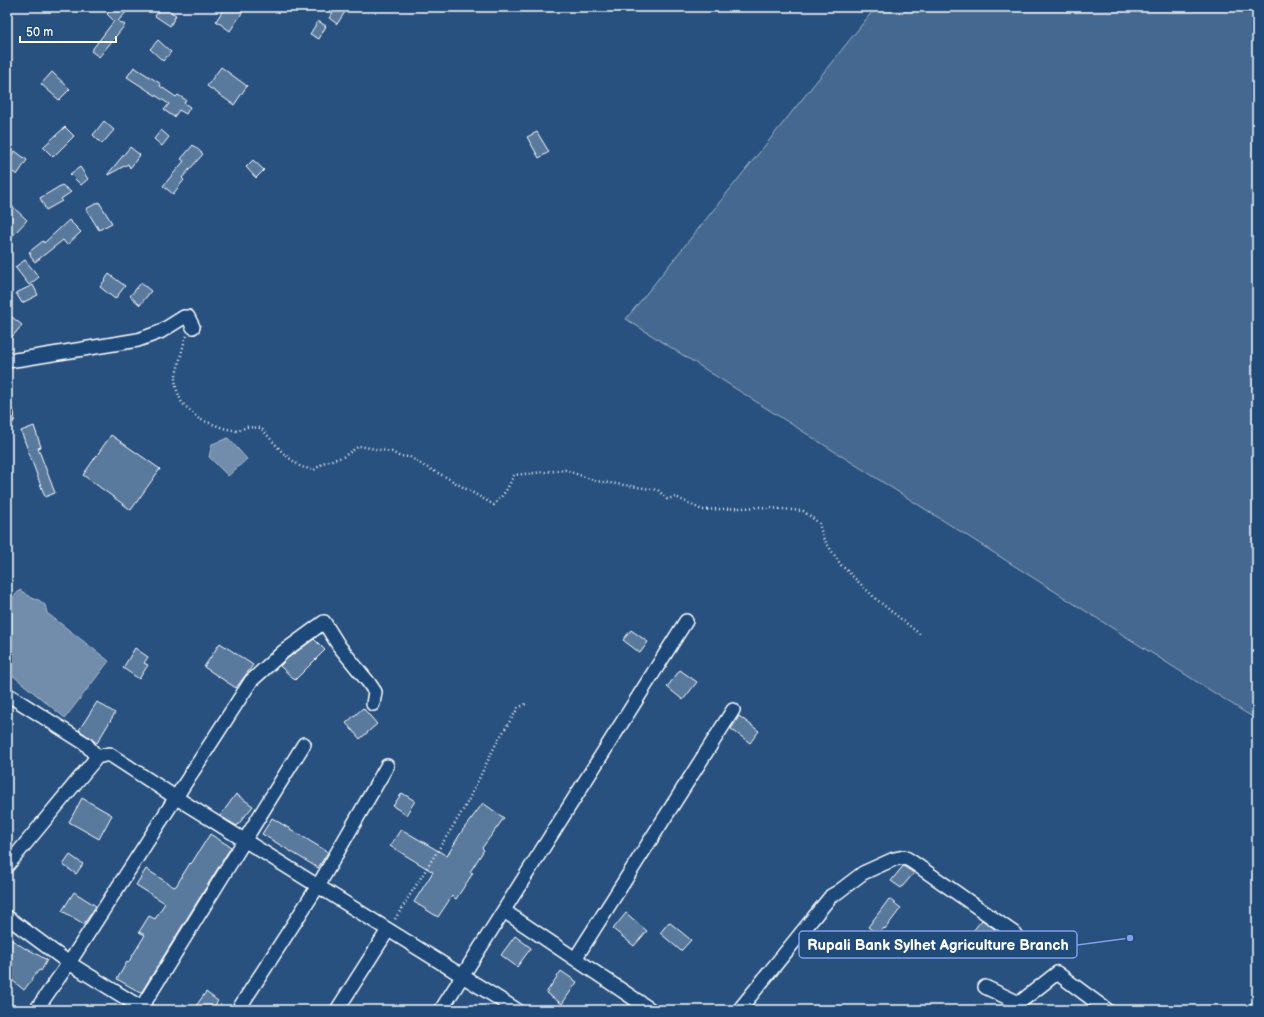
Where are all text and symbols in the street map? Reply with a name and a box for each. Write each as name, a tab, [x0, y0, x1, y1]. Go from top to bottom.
scale bar	[20, 18, 116, 44]
text: 50 m	[26, 25, 53, 40]
callout: Rupali Bank Sylhet Agriculture Branch	[799, 931, 1077, 958]
text: Rupali Bank Sylhet Agriculture Branch	[807, 936, 1069, 955]

